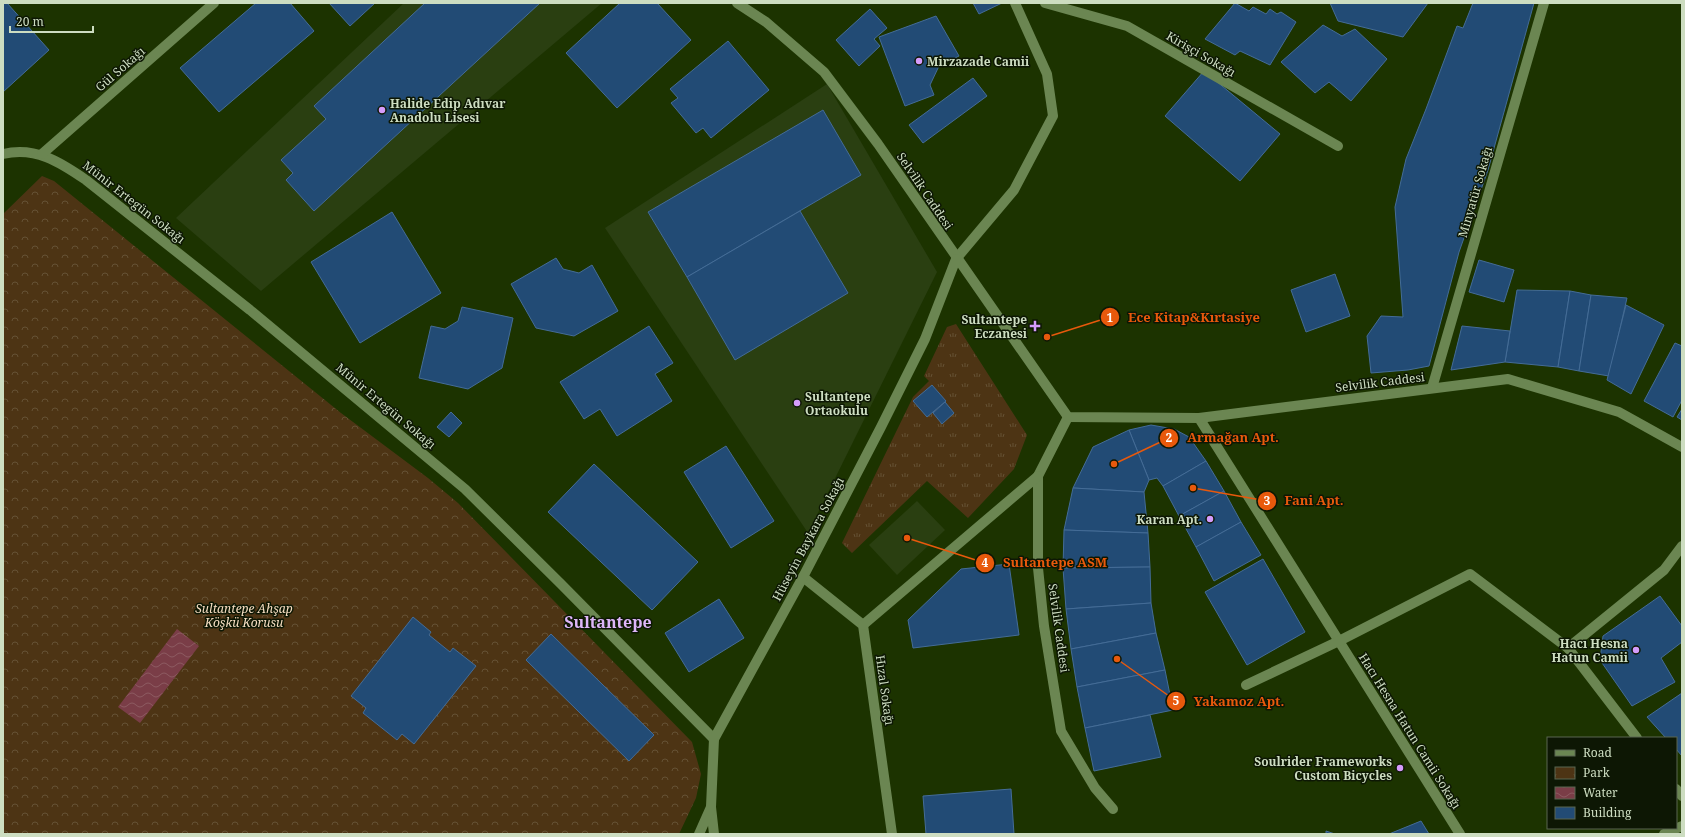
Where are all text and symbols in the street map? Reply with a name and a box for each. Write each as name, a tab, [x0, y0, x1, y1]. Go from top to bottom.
scale bar	[10, 8, 93, 34]
text: 20 m	[16, 13, 44, 30]
street label: Kirişçi Sokağı	[1163, 27, 1239, 81]
street label: Gül Sokağı	[92, 43, 149, 95]
place label: Mirzazade Camii	[927, 53, 1030, 70]
marker: Mirzazade Camii	[914, 56, 924, 66]
place label: Halide Edip Adıvar Anadolu Lisesi	[390, 95, 506, 126]
marker: Halide Edip Adıvar Anadolu Lisesi	[377, 105, 387, 115]
street label: Minyatür Sokağı	[1454, 144, 1496, 240]
street label: Selvilik Caddesi	[893, 149, 957, 233]
street label: Münir Ertegün Sokağı	[79, 157, 189, 247]
callout: Ece Kitap&Kırtasiye	[1100, 305, 1268, 330]
text: Ece Kitap&Kırtasiye	[1128, 308, 1260, 326]
text: 1	[1107, 309, 1114, 326]
place label: Sultantepe Eczanesi	[961, 311, 1028, 342]
marker: Sultantepe Eczanesi	[1030, 321, 1040, 331]
street label: Münir Ertegün Sokağı	[332, 359, 440, 453]
street label: Selvilik Caddesi	[1334, 368, 1426, 396]
place label: Sultantepe Ortaokulu	[805, 388, 871, 419]
marker: Sultantepe Ortaokulu	[792, 398, 802, 408]
callout: Armağan Apt.	[1159, 425, 1287, 450]
text: Armağan Apt.	[1187, 428, 1279, 446]
text: 2	[1166, 429, 1173, 446]
street label: Hüseyin Baykara Sokağı	[768, 474, 848, 604]
callout: Fani Apt.	[1257, 488, 1352, 513]
text: Fani Apt.	[1284, 491, 1344, 509]
text: 3	[1264, 492, 1271, 509]
place label: Karan Apt.	[1136, 511, 1202, 528]
marker: Karan Apt.	[1205, 514, 1215, 524]
callout: Sultantepe ASM	[975, 550, 1115, 575]
text: Sultantepe ASM	[1003, 553, 1108, 571]
text: 4	[982, 554, 989, 571]
street label: Selvilik Caddesi	[1044, 582, 1074, 674]
park label: Sultantepe Ahşap Köşkü Korusu	[195, 600, 293, 631]
district label: Sultantepe	[564, 611, 652, 633]
place label: Hacı Hesna Hatun Camii	[1551, 635, 1629, 666]
marker: Hacı Hesna Hatun Camii	[1631, 645, 1641, 655]
street label: Hacı Hesna Hatun Camii Sokağı	[1355, 650, 1465, 812]
street label: Hızal Sokağı	[872, 654, 898, 726]
callout: Yakamoz Apt.	[1166, 689, 1292, 714]
text: 5	[1173, 692, 1180, 709]
text: Yakamoz Apt.	[1194, 692, 1284, 710]
legend	[1547, 737, 1677, 829]
text: Road	[1583, 744, 1613, 761]
place label: Soulrider Frameworks Custom Bicycles	[1254, 753, 1392, 784]
marker: Soulrider Frameworks Custom Bicycles	[1395, 763, 1405, 773]
text: Park	[1583, 764, 1611, 781]
text: Water	[1583, 784, 1618, 801]
text: Building	[1583, 804, 1632, 821]

